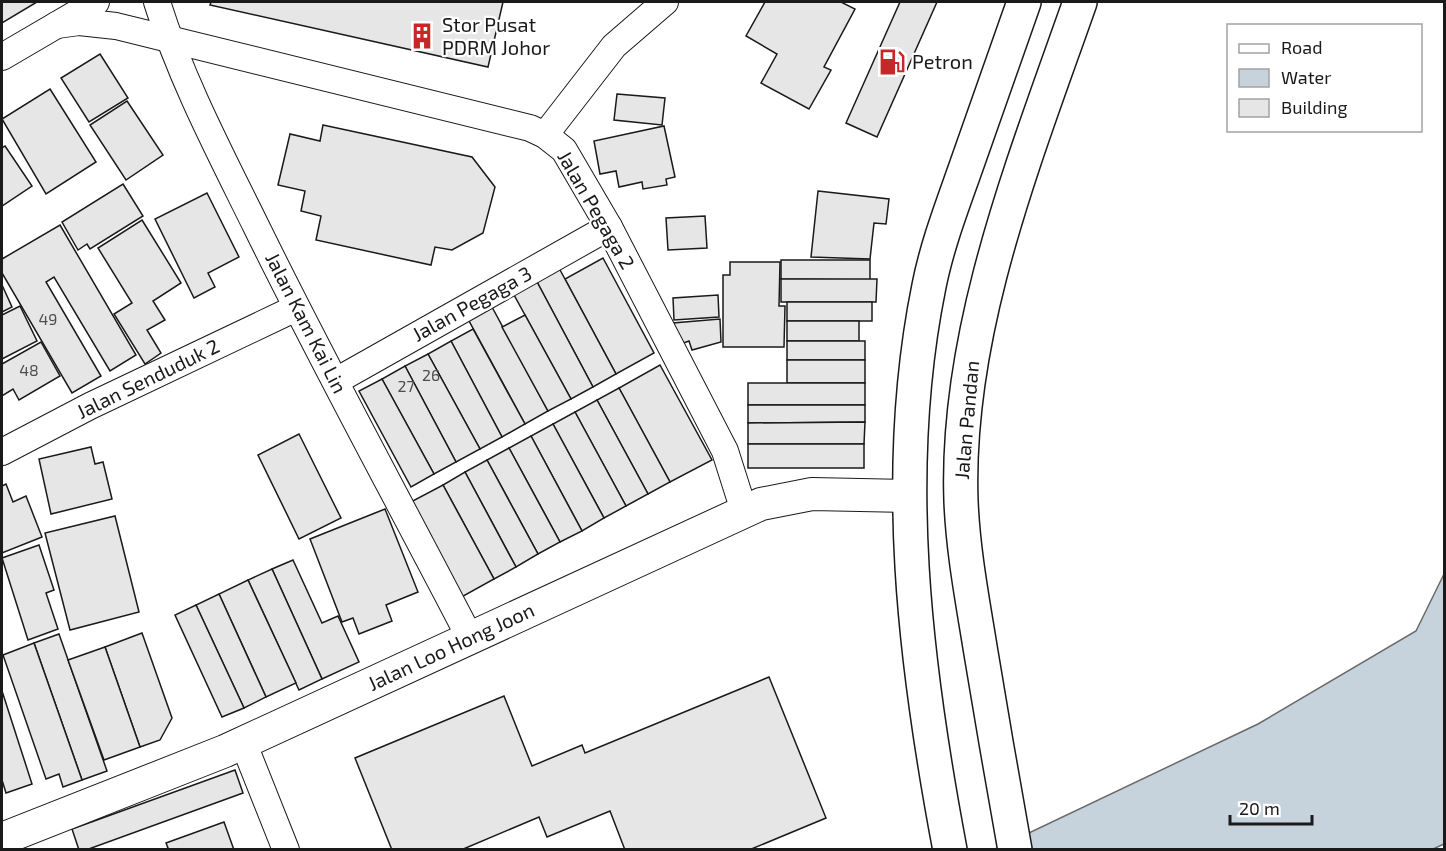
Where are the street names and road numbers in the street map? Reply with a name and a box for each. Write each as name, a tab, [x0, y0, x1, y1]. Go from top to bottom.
street label: Jalan Pegaga 2	[553, 146, 641, 273]
street label: Jalan Kam Kai Lin	[261, 248, 353, 397]
street label: Jalan Pegaga 3	[408, 260, 535, 346]
street label: Jalan Senduduk 2	[72, 333, 223, 423]
street label: Jalan Pandan	[949, 360, 983, 480]
street label: Jalan Loo Hong Joon	[364, 597, 538, 695]

